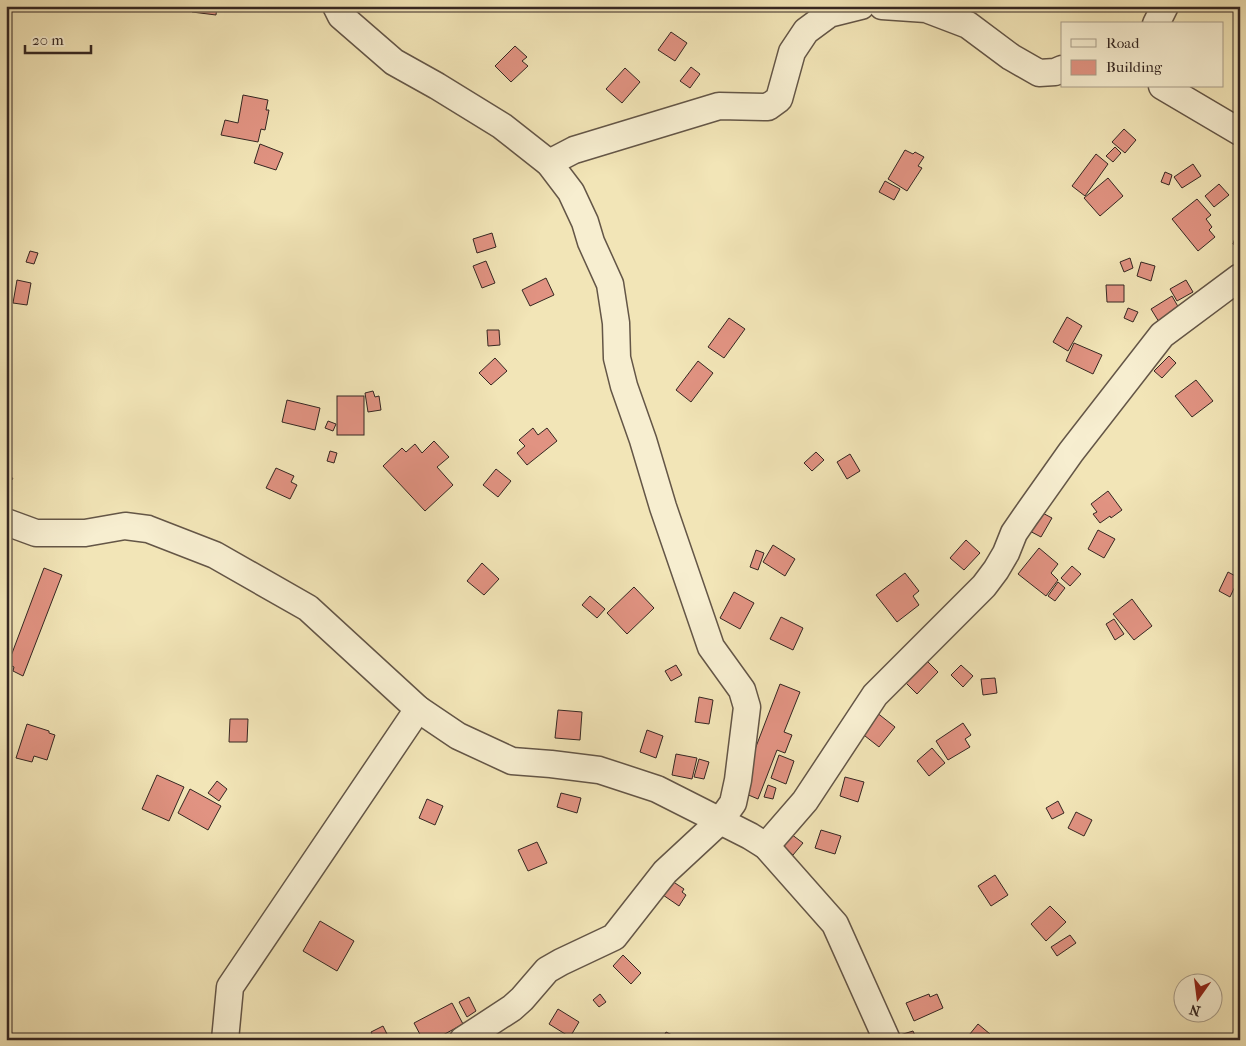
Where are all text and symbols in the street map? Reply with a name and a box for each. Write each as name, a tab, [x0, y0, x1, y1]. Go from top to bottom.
scale bar	[25, 22, 91, 54]
legend	[1061, 22, 1224, 88]
text: 20 m	[32, 31, 64, 49]
text: Road	[1106, 34, 1140, 52]
text: Building	[1106, 58, 1163, 76]
north arrow	[1174, 974, 1224, 1024]
text: N	[1187, 1001, 1202, 1020]

